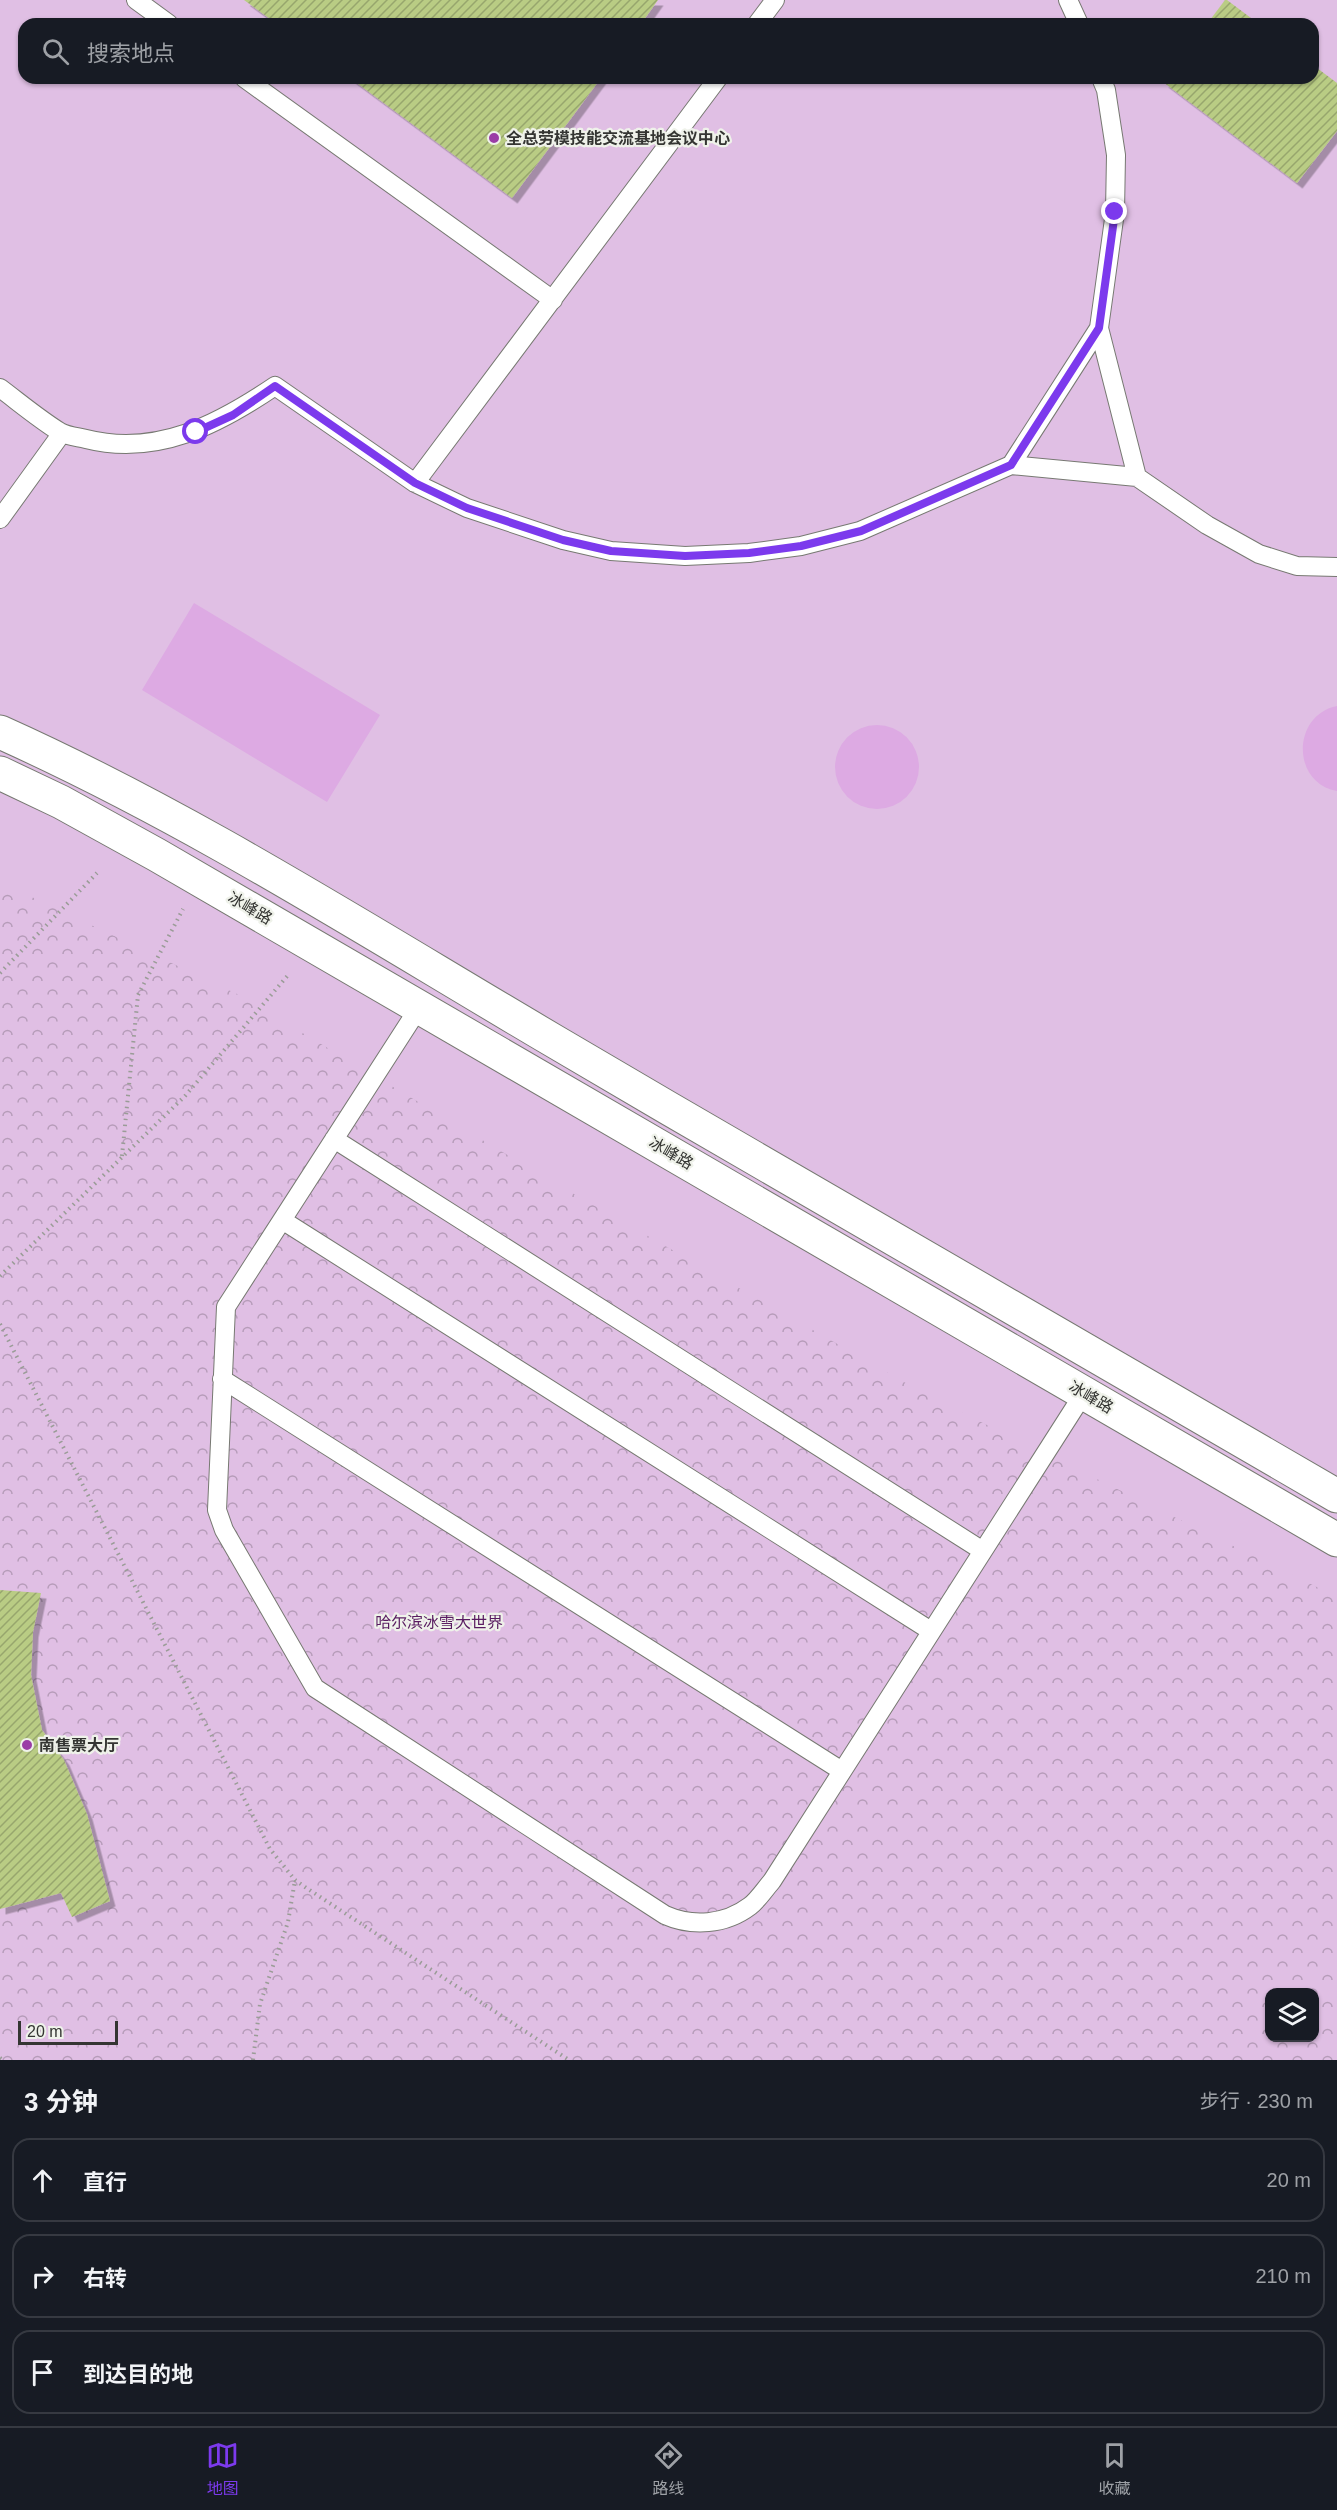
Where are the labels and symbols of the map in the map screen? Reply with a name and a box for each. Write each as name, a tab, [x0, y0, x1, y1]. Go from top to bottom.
place label: 全总劳模技能交流基地会议中心	[506, 129, 730, 147]
marker: 全总劳模技能交流基地会议中心	[487, 131, 501, 145]
route end	[1101, 198, 1127, 224]
route start	[182, 418, 208, 444]
street label: 冰峰路	[225, 889, 275, 927]
street label: 冰峰路	[646, 1134, 696, 1172]
street label: 冰峰路	[1066, 1378, 1116, 1416]
park label: 哈尔滨冰雪大世界	[375, 1614, 503, 1631]
place label: 南售票大厅	[39, 1737, 119, 1754]
marker: 南售票大厅	[20, 1738, 34, 1752]
scale bar	[18, 2018, 118, 2046]

